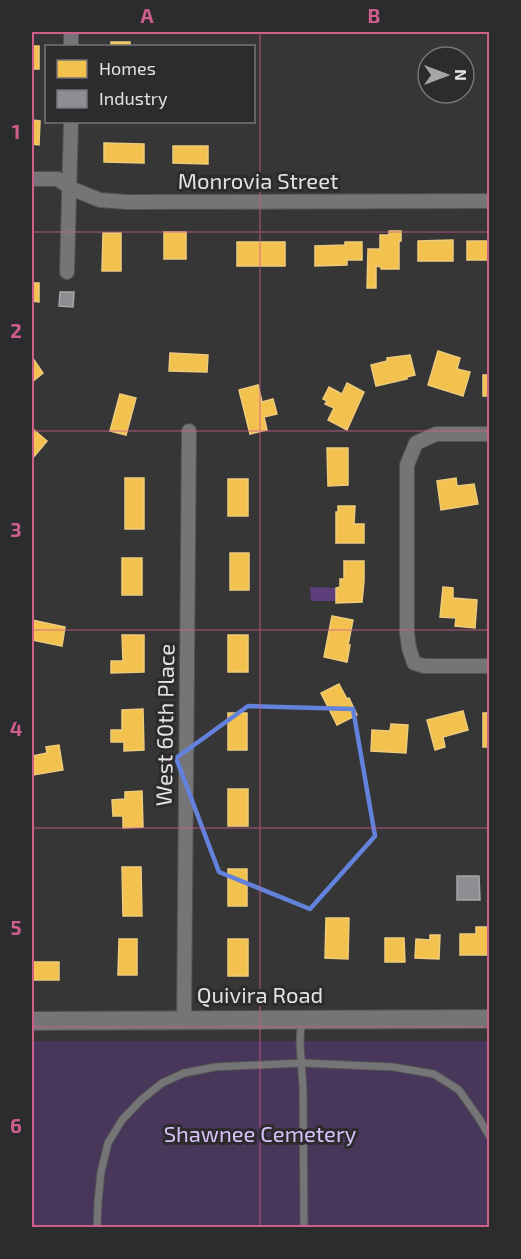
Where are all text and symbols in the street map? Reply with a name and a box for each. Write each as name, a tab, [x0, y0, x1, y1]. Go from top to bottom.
text: A	[140, 3, 154, 27]
text: B	[368, 3, 380, 27]
legend	[45, 45, 255, 123]
north arrow	[416, 45, 476, 105]
text: Homes	[99, 57, 156, 79]
text: N	[452, 69, 471, 81]
text: Industry	[99, 87, 168, 109]
text: 1	[12, 119, 20, 143]
street label: Monrovia Street	[178, 167, 338, 193]
text: 2	[10, 318, 22, 342]
text: 3	[10, 517, 22, 541]
street label: West 60th Place	[150, 643, 178, 807]
text: 4	[10, 716, 23, 740]
text: 5	[10, 915, 22, 939]
street label: Quivira Road	[197, 981, 323, 1008]
text: 6	[10, 1113, 22, 1137]
park label: Shawnee Cemetery	[164, 1120, 357, 1146]

